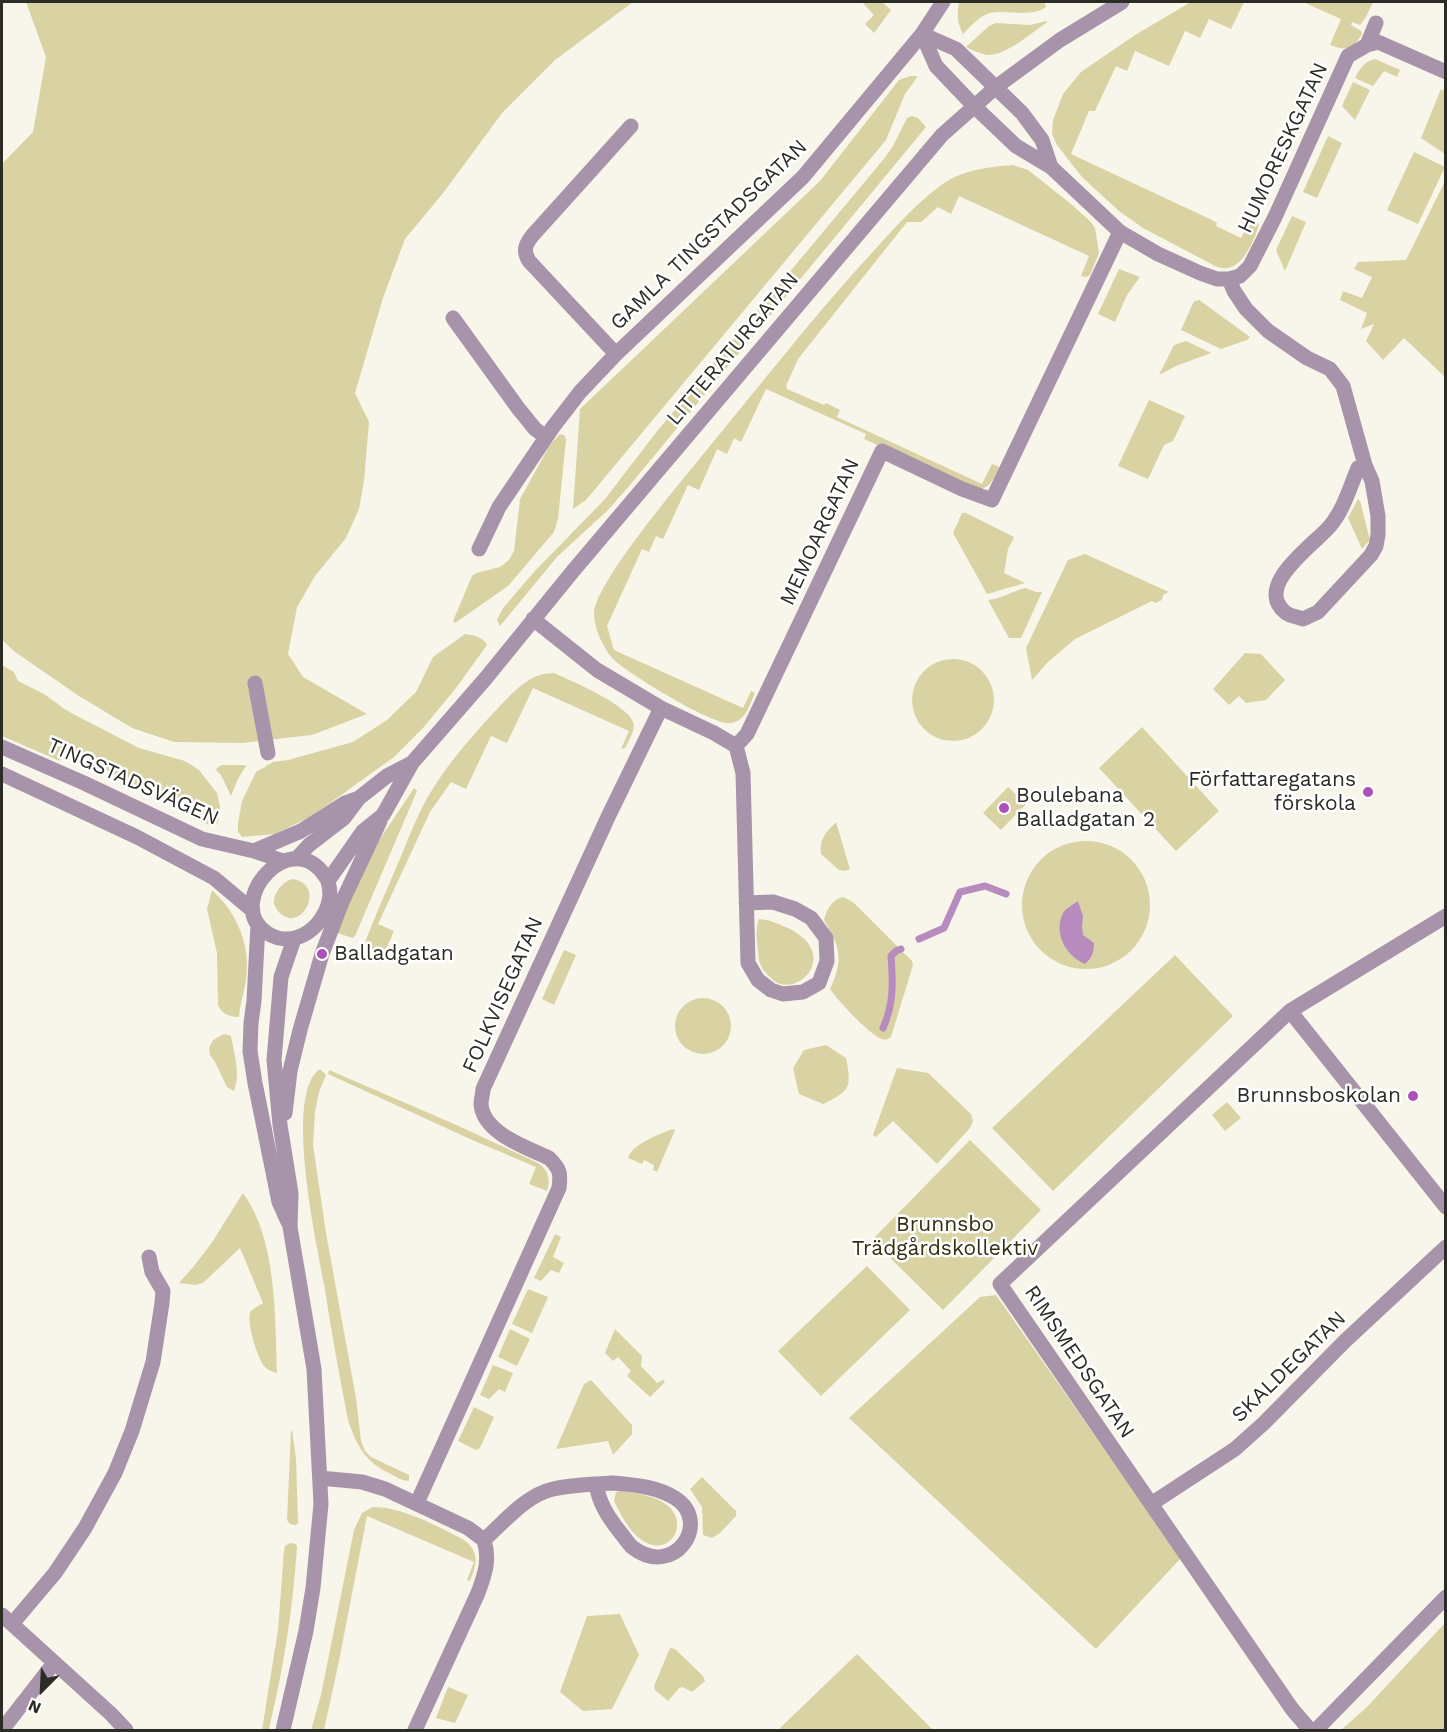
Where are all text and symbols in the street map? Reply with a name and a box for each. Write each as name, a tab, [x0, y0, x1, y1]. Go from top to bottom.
street label: HUMORESKGATAN	[1232, 59, 1334, 237]
street label: GAMLA TINGSTADSGATAN	[606, 134, 812, 336]
street label: LITTERATURGATAN	[662, 267, 804, 431]
street label: MEMOARGATAN	[775, 454, 865, 610]
street label: TINGSTADSVÄGEN	[43, 733, 223, 831]
place label: Författaregatans förskola	[1188, 767, 1356, 817]
place label: Boulebana Balladgatan 2	[1016, 783, 1155, 833]
marker: Författaregatans förskola	[1361, 785, 1375, 799]
marker: Boulebana Balladgatan 2	[997, 801, 1011, 815]
street label: FOLKVISEGATAN	[457, 913, 549, 1077]
place label: Balladgatan	[334, 941, 454, 967]
marker: Balladgatan	[315, 947, 329, 961]
place label: Brunnsboskolan	[1236, 1083, 1401, 1109]
marker: Brunnsboskolan	[1406, 1089, 1420, 1103]
park label: Brunnsbo Trädgårdskollektiv	[852, 1212, 1038, 1262]
street label: RIMSMEDSGATAN	[1019, 1281, 1139, 1443]
street label: SKALDEGATAN	[1227, 1306, 1351, 1428]
north arrow	[12, 1660, 72, 1720]
text: N	[25, 1696, 44, 1718]

